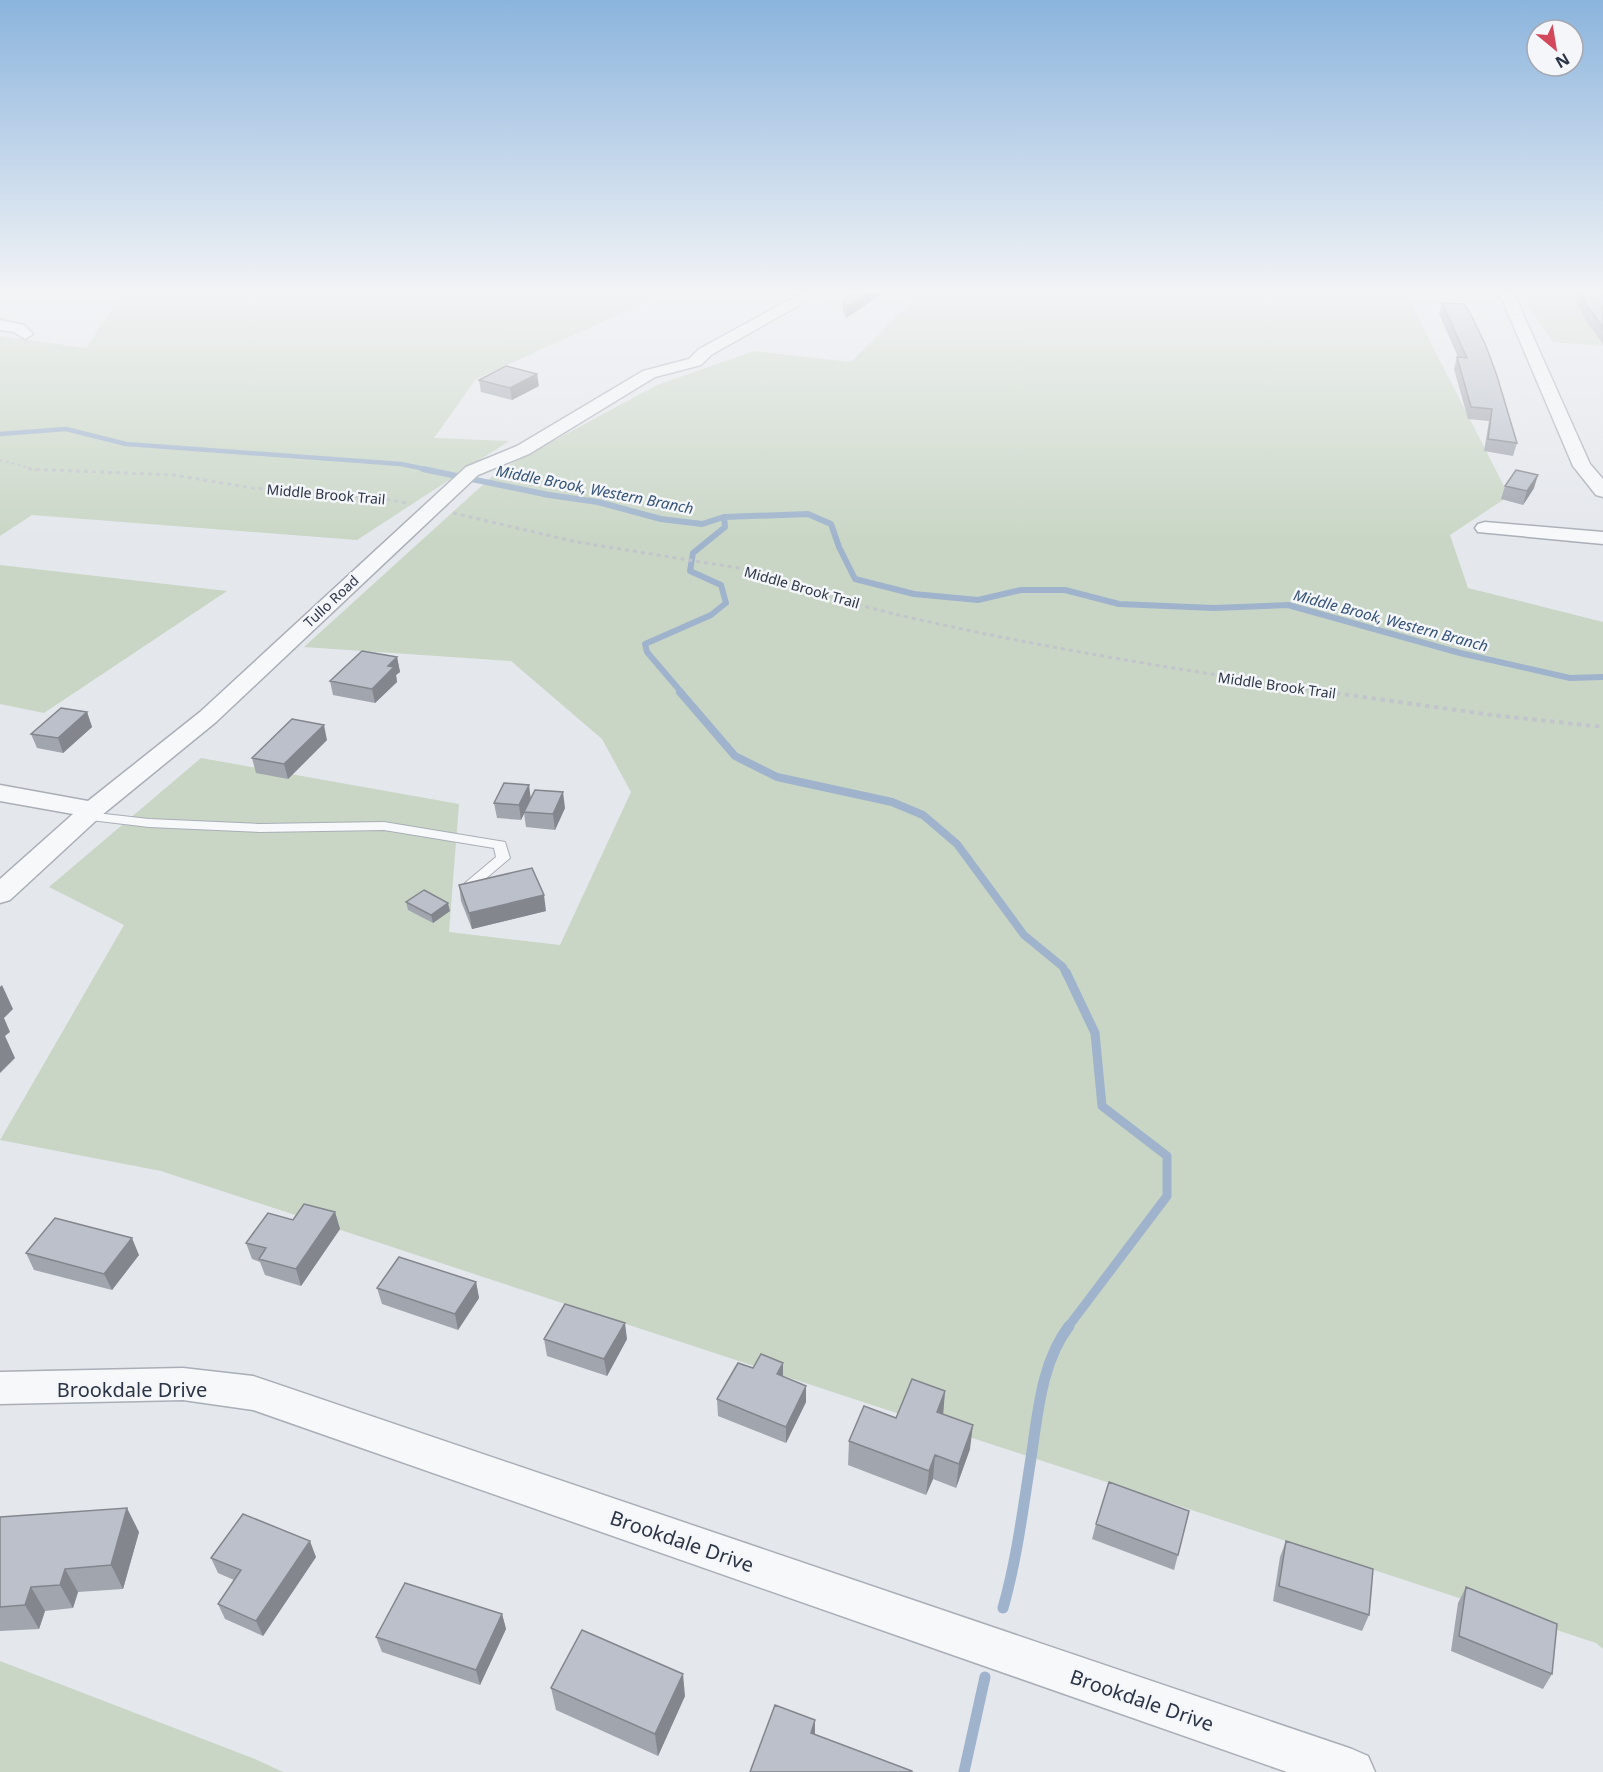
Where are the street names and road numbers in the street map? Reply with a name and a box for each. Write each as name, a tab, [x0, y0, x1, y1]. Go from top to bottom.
street label: Middle Brook Trail	[266, 479, 386, 509]
street label: Middle Brook Trail	[742, 561, 862, 613]
street label: Tullo Road	[299, 571, 363, 631]
street label: Middle Brook Trail	[1217, 667, 1337, 703]
street label: Brookdale Drive	[57, 1376, 207, 1403]
street label: Brookdale Drive	[607, 1504, 757, 1578]
street label: Brookdale Drive	[1067, 1663, 1217, 1737]

